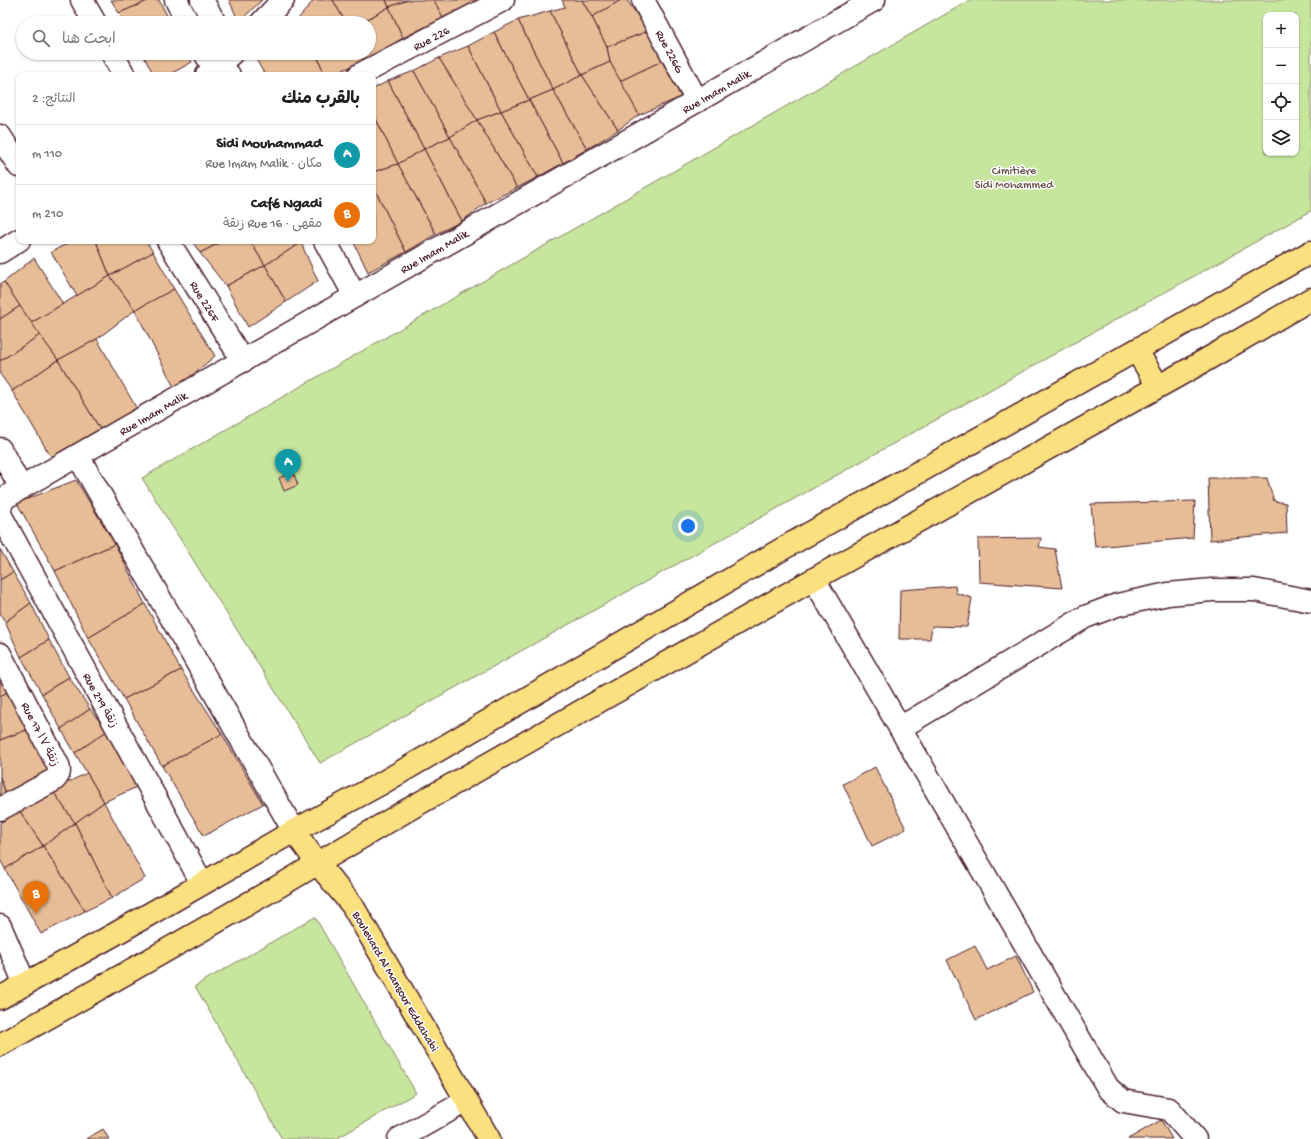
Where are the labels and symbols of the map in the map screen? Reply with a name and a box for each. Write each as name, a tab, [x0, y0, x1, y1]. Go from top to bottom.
street label: Rue 226	[412, 24, 453, 55]
street label: Rue 226G	[651, 28, 686, 76]
street label: Rue Imam Malik	[681, 67, 755, 118]
park label: Cimitière Sidi Mohammed	[975, 165, 1054, 193]
street label: Rue Imam Malik	[399, 227, 473, 278]
street label: Rue 226F	[185, 279, 222, 326]
street label: Rue Imam Malik	[118, 389, 192, 440]
pin: A	[275, 449, 301, 482]
your location	[678, 516, 698, 536]
street label: Rue 219 زنقة	[79, 671, 120, 731]
street label: Rue 17 زنقة ١٧	[17, 700, 61, 769]
pin: B	[23, 881, 49, 914]
street label: Boulevard Al Mansour Eddahabi	[348, 908, 440, 1055]

